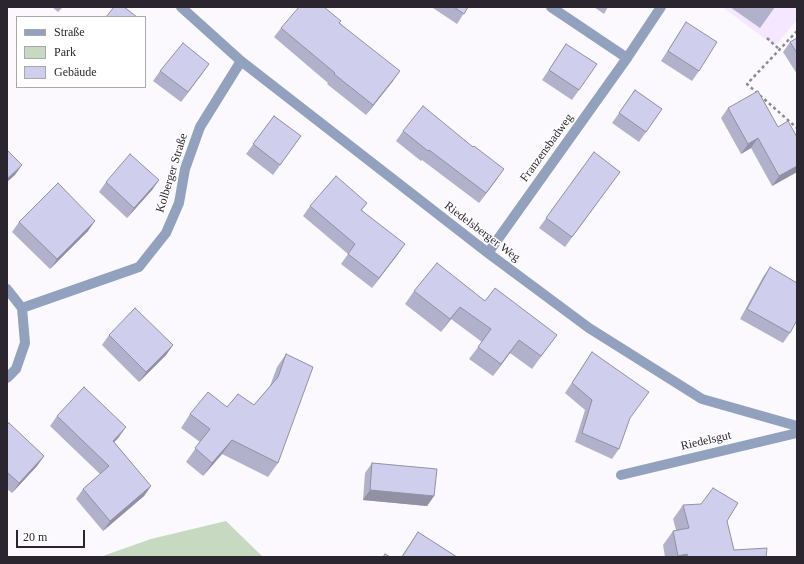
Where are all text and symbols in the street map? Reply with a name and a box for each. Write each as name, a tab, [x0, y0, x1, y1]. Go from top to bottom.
legend	[16, 16, 146, 88]
text: Straße	[54, 25, 85, 39]
text: Park	[54, 45, 76, 59]
text: Gebäude	[54, 65, 97, 79]
street label: Franzensbadweg	[517, 111, 577, 185]
street label: Kolberger Straße	[153, 132, 191, 214]
street label: Riedelsberger Weg	[441, 199, 523, 265]
street label: Riedelsgut	[679, 428, 733, 454]
scale bar	[18, 522, 87, 548]
text: 20 m	[23, 530, 47, 544]

